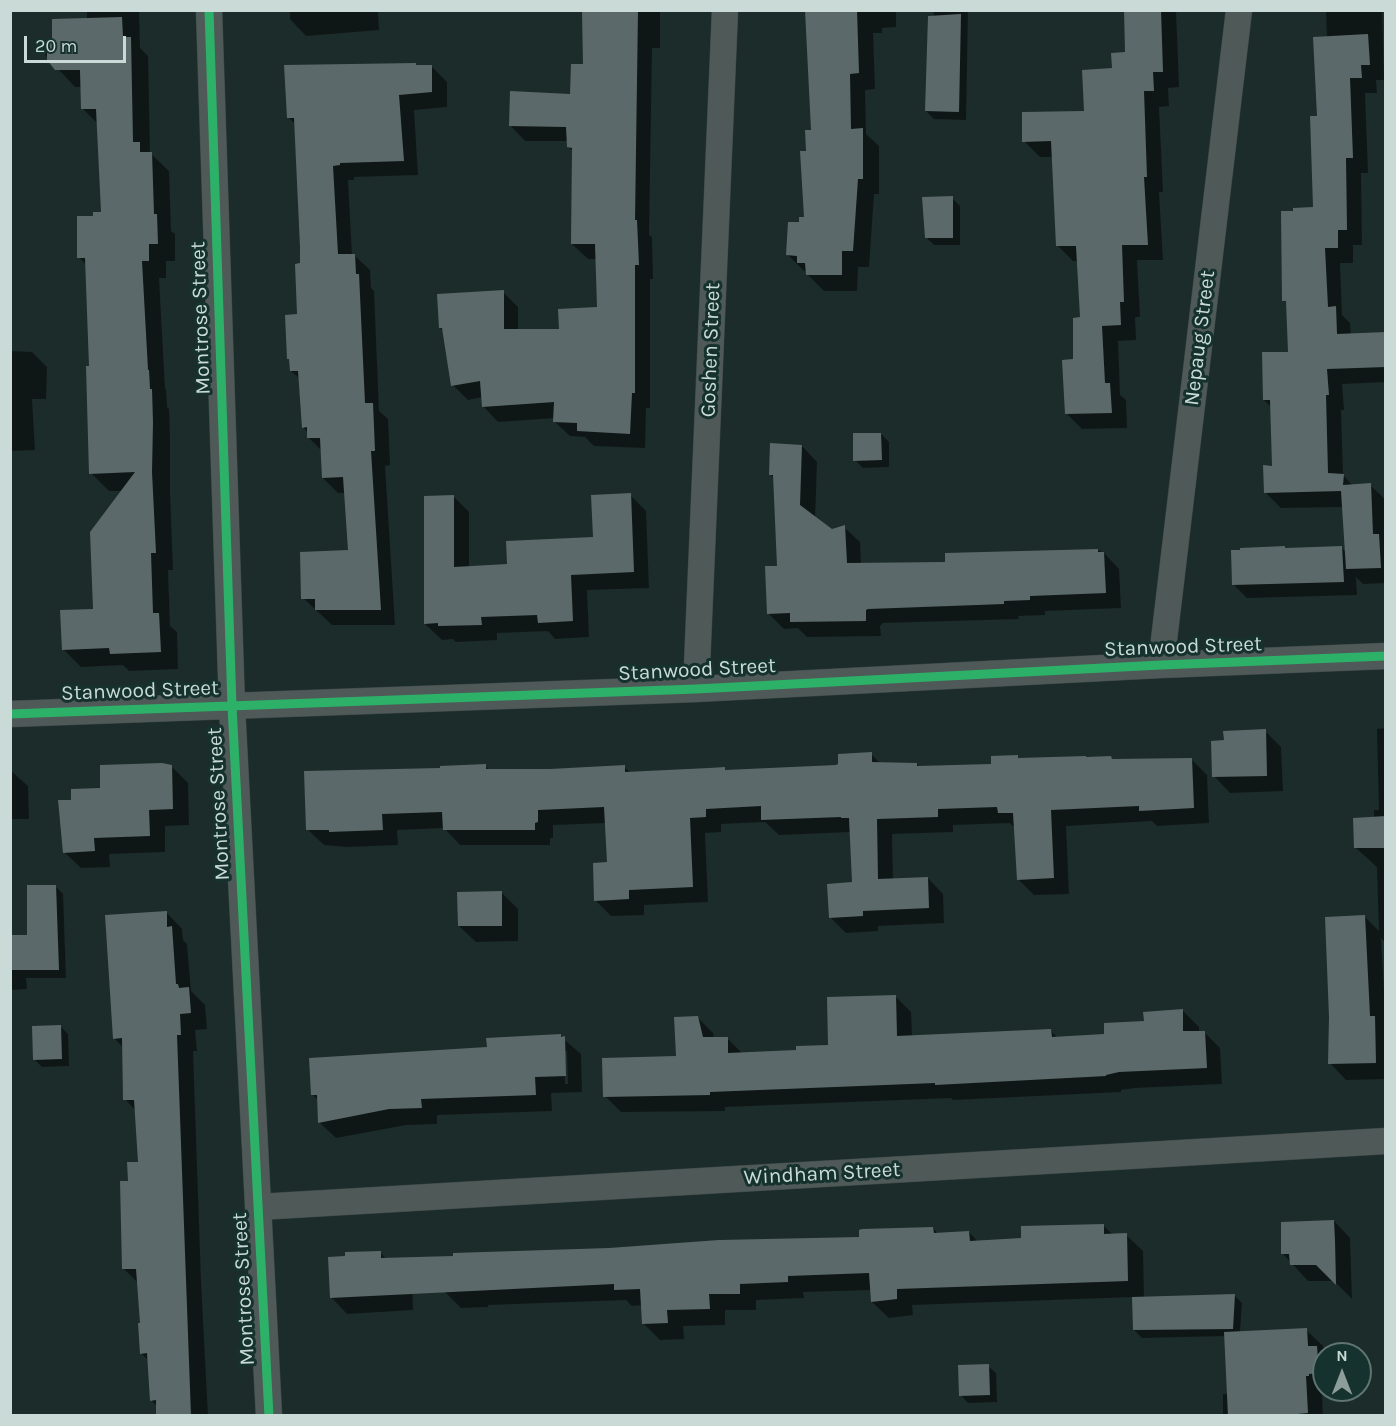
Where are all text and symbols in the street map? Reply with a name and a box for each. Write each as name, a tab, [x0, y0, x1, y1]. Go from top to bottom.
scale bar	[27, 24, 129, 62]
text: 20 m	[35, 35, 77, 57]
street label: Montrose Street	[186, 241, 216, 395]
street label: Nepaug Street	[1179, 269, 1221, 407]
street label: Goshen Street	[696, 282, 726, 418]
street label: Stanwood Street	[1104, 632, 1262, 662]
street label: Stanwood Street	[617, 653, 777, 687]
street label: Stanwood Street	[61, 676, 219, 706]
street label: Montrose Street	[202, 727, 236, 881]
street label: Windham Street	[743, 1157, 901, 1191]
street label: Montrose Street	[227, 1212, 261, 1366]
north arrow	[1312, 1342, 1372, 1402]
text: N	[1336, 1346, 1348, 1365]

